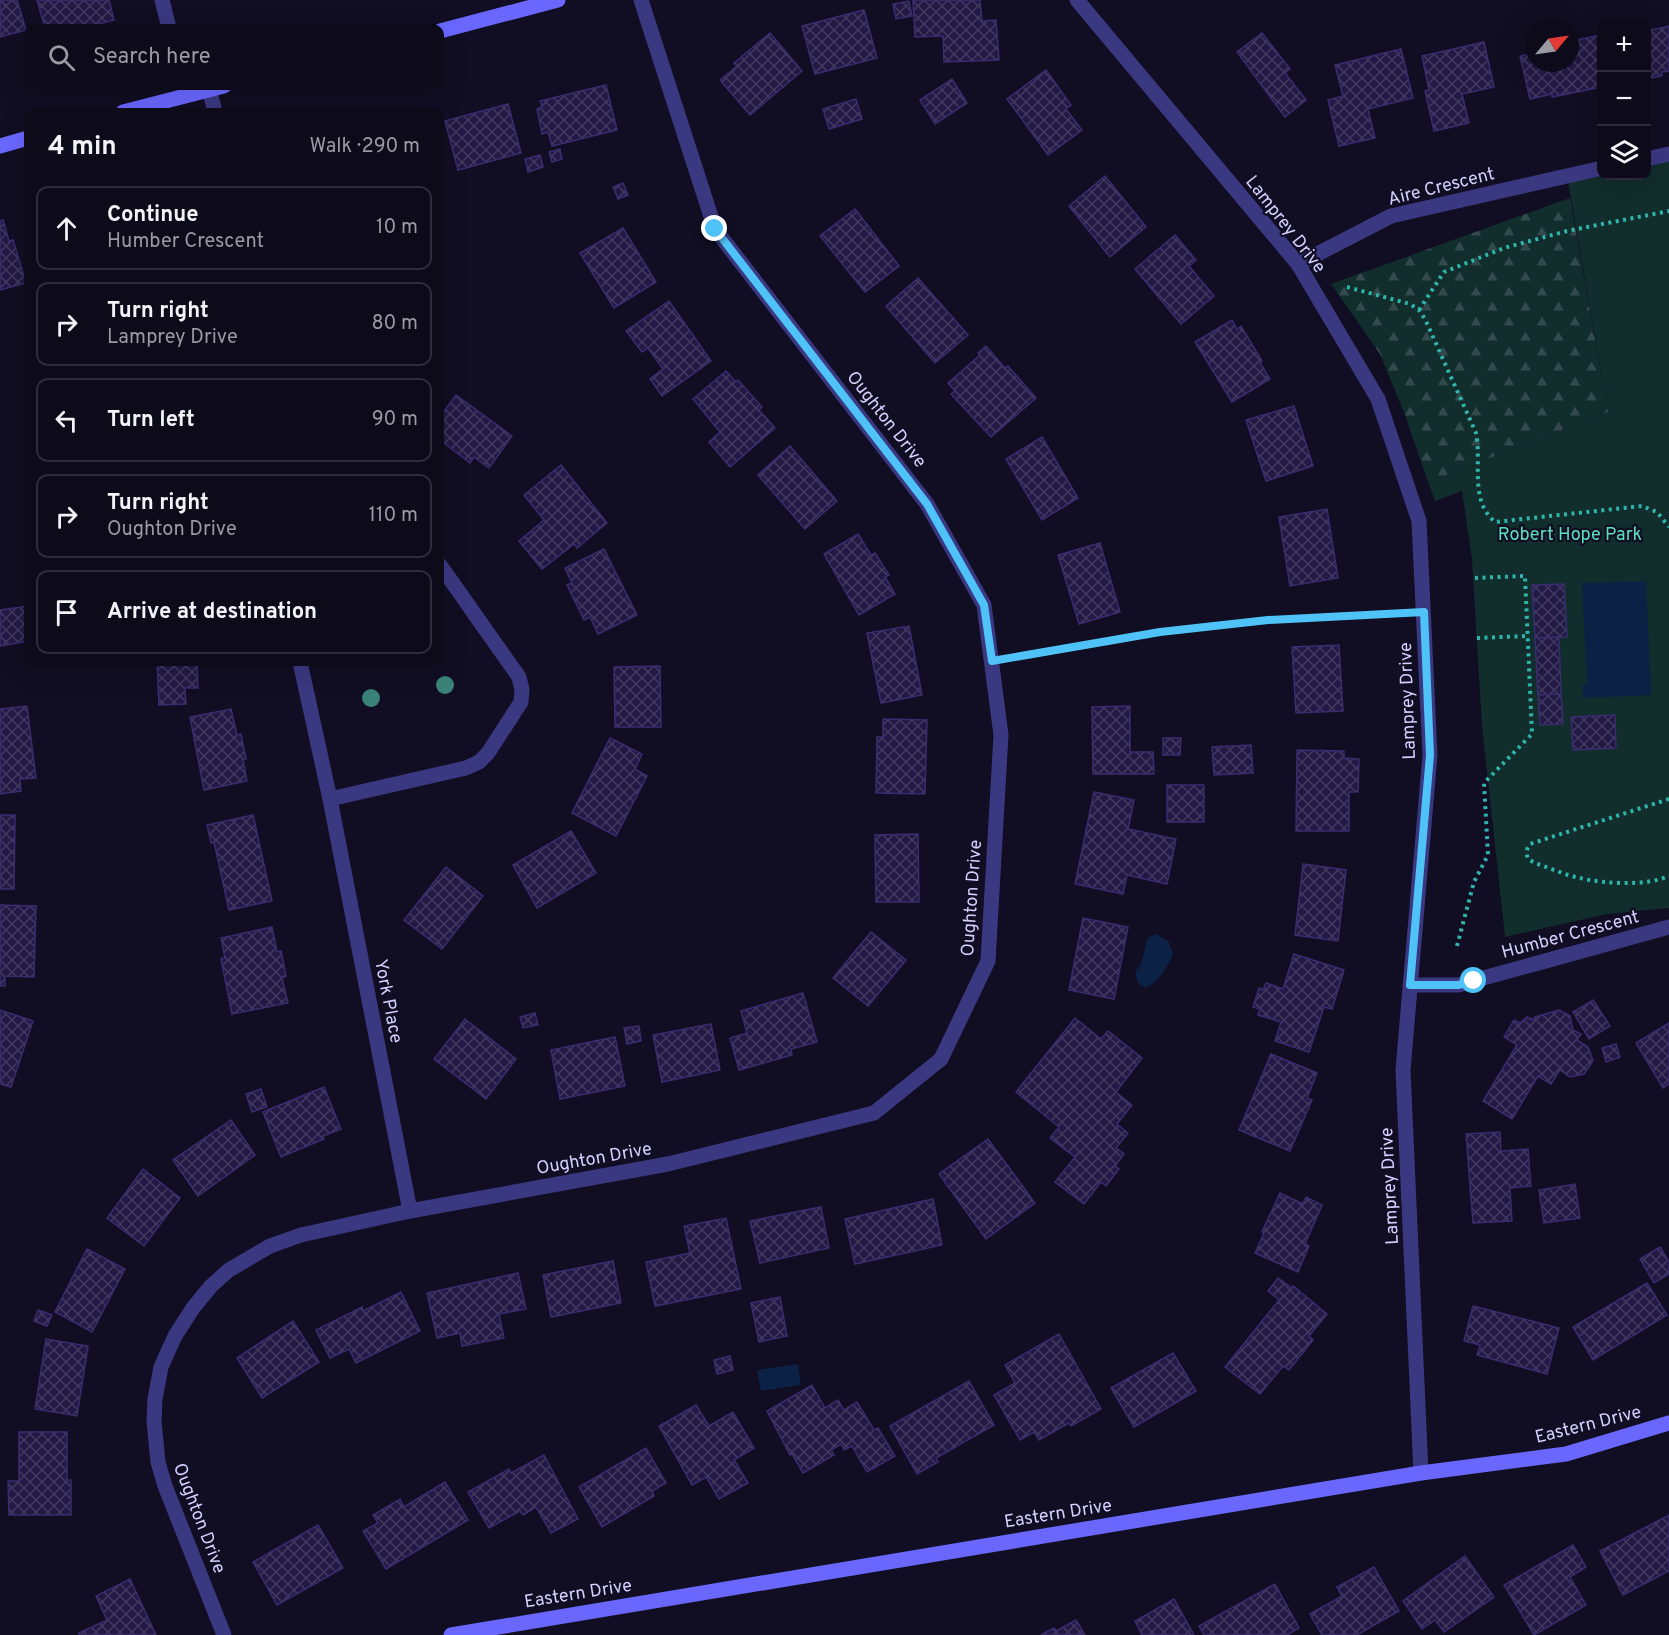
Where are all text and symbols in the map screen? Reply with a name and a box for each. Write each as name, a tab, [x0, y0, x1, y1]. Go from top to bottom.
north arrow	[1525, 18, 1579, 72]
map controls	[1597, 18, 1651, 180]
button: +	[1597, 18, 1651, 72]
search box	[24, 24, 444, 90]
icon: search	[45, 41, 78, 74]
text: Search here	[93, 44, 211, 71]
button: −	[1597, 72, 1651, 126]
button: layers	[1597, 126, 1651, 180]
text: 4 min	[48, 131, 117, 164]
text: Walk · 290 m	[309, 134, 420, 160]
street label: Aire Crescent	[1386, 163, 1497, 212]
street label: Lamprey Drive	[1240, 172, 1330, 278]
text: Continue	[107, 202, 198, 229]
icon: ahead	[50, 212, 83, 245]
text: 10 m	[376, 215, 418, 241]
route end	[701, 215, 727, 241]
text: Humber Crescent	[107, 229, 264, 255]
text: Turn right	[107, 298, 209, 325]
icon: right	[50, 308, 83, 341]
text: 80 m	[372, 311, 418, 337]
text: Lamprey Drive	[107, 325, 238, 351]
street label: Oughton Drive	[841, 367, 931, 473]
icon: left	[50, 404, 83, 437]
text: Turn left	[107, 407, 195, 434]
text: 90 m	[372, 407, 418, 433]
text: Turn right	[107, 490, 209, 517]
icon: right	[50, 500, 83, 533]
text: 110 m	[369, 503, 418, 529]
text: Oughton Drive	[107, 517, 237, 543]
park label: Robert Hope Park	[1498, 524, 1642, 547]
icon: arrive	[50, 596, 83, 629]
text: Arrive at destination	[107, 599, 317, 626]
street label: Lamprey Drive	[1395, 642, 1422, 760]
street label: Oughton Drive	[957, 839, 988, 957]
street label: Humber Crescent	[1499, 906, 1642, 965]
street label: York Place	[368, 957, 407, 1045]
route start	[1460, 967, 1486, 993]
street label: Lamprey Drive	[1376, 1127, 1405, 1245]
street label: Oughton Drive	[535, 1138, 654, 1181]
street label: Eastern Drive	[1533, 1401, 1644, 1450]
street label: Oughton Drive	[167, 1460, 230, 1577]
street label: Eastern Drive	[1003, 1495, 1114, 1534]
street label: Eastern Drive	[523, 1575, 634, 1614]

